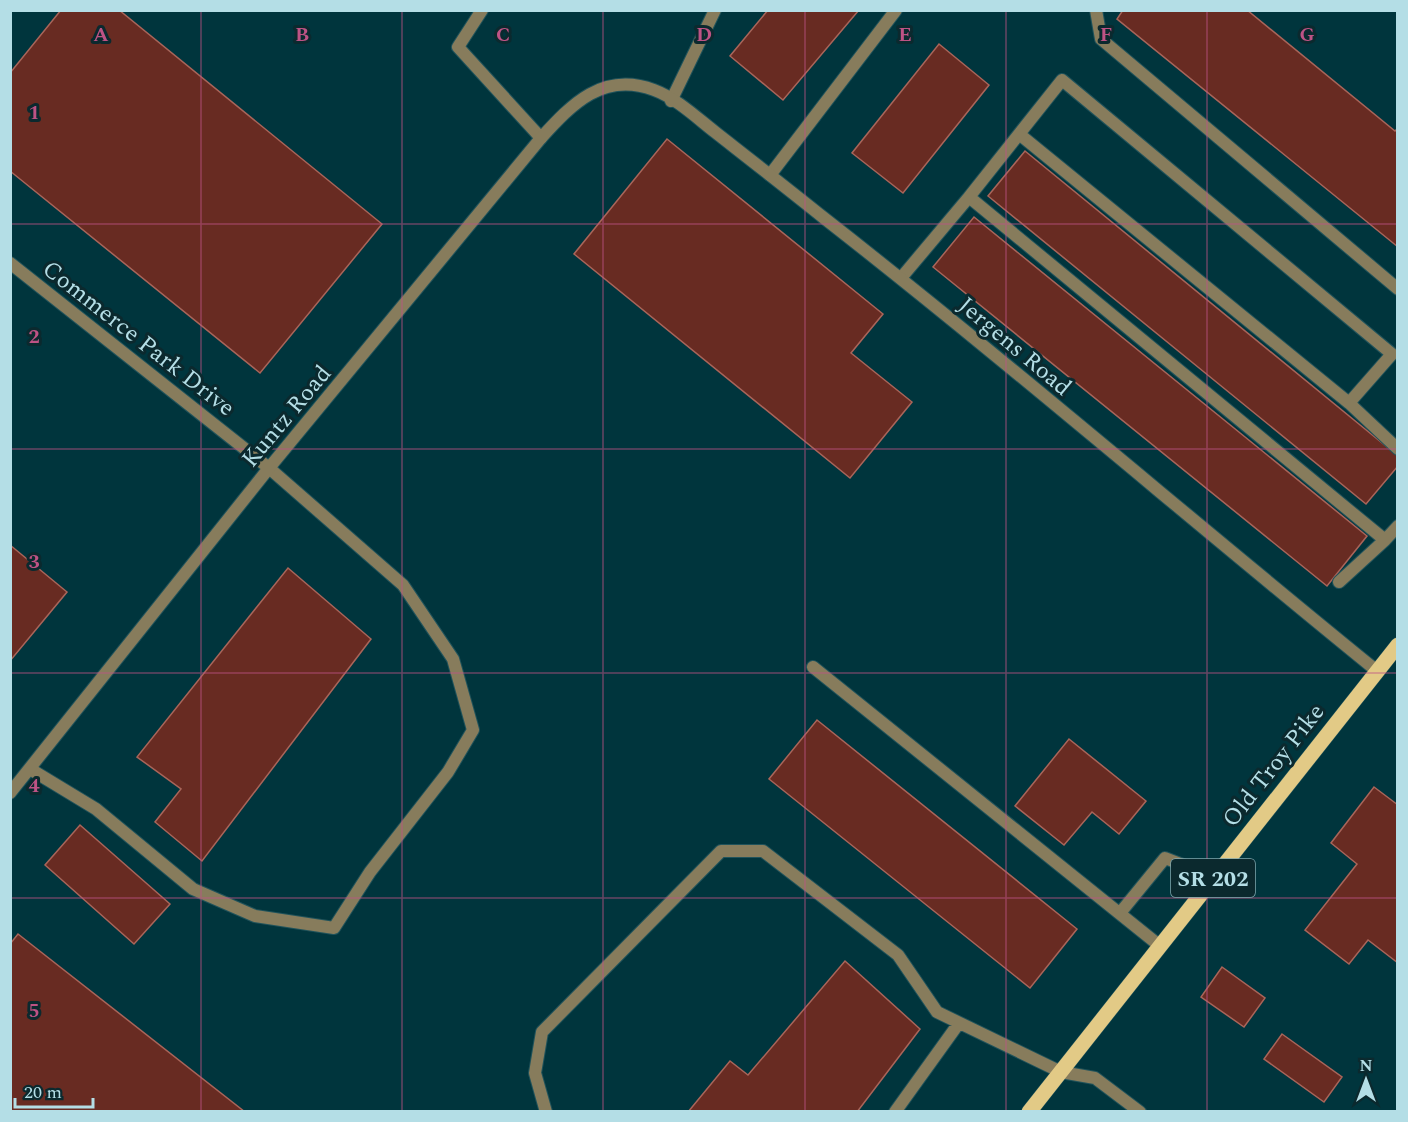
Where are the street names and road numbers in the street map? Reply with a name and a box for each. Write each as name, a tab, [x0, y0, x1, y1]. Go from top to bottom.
street label: Commerce Park Drive	[34, 252, 243, 426]
street label: Jergens Road	[950, 288, 1079, 405]
street label: Kuntz Road	[233, 358, 340, 476]
street label: Old Troy Pike	[1214, 696, 1334, 835]
road number: SR 202	[1171, 859, 1255, 897]

